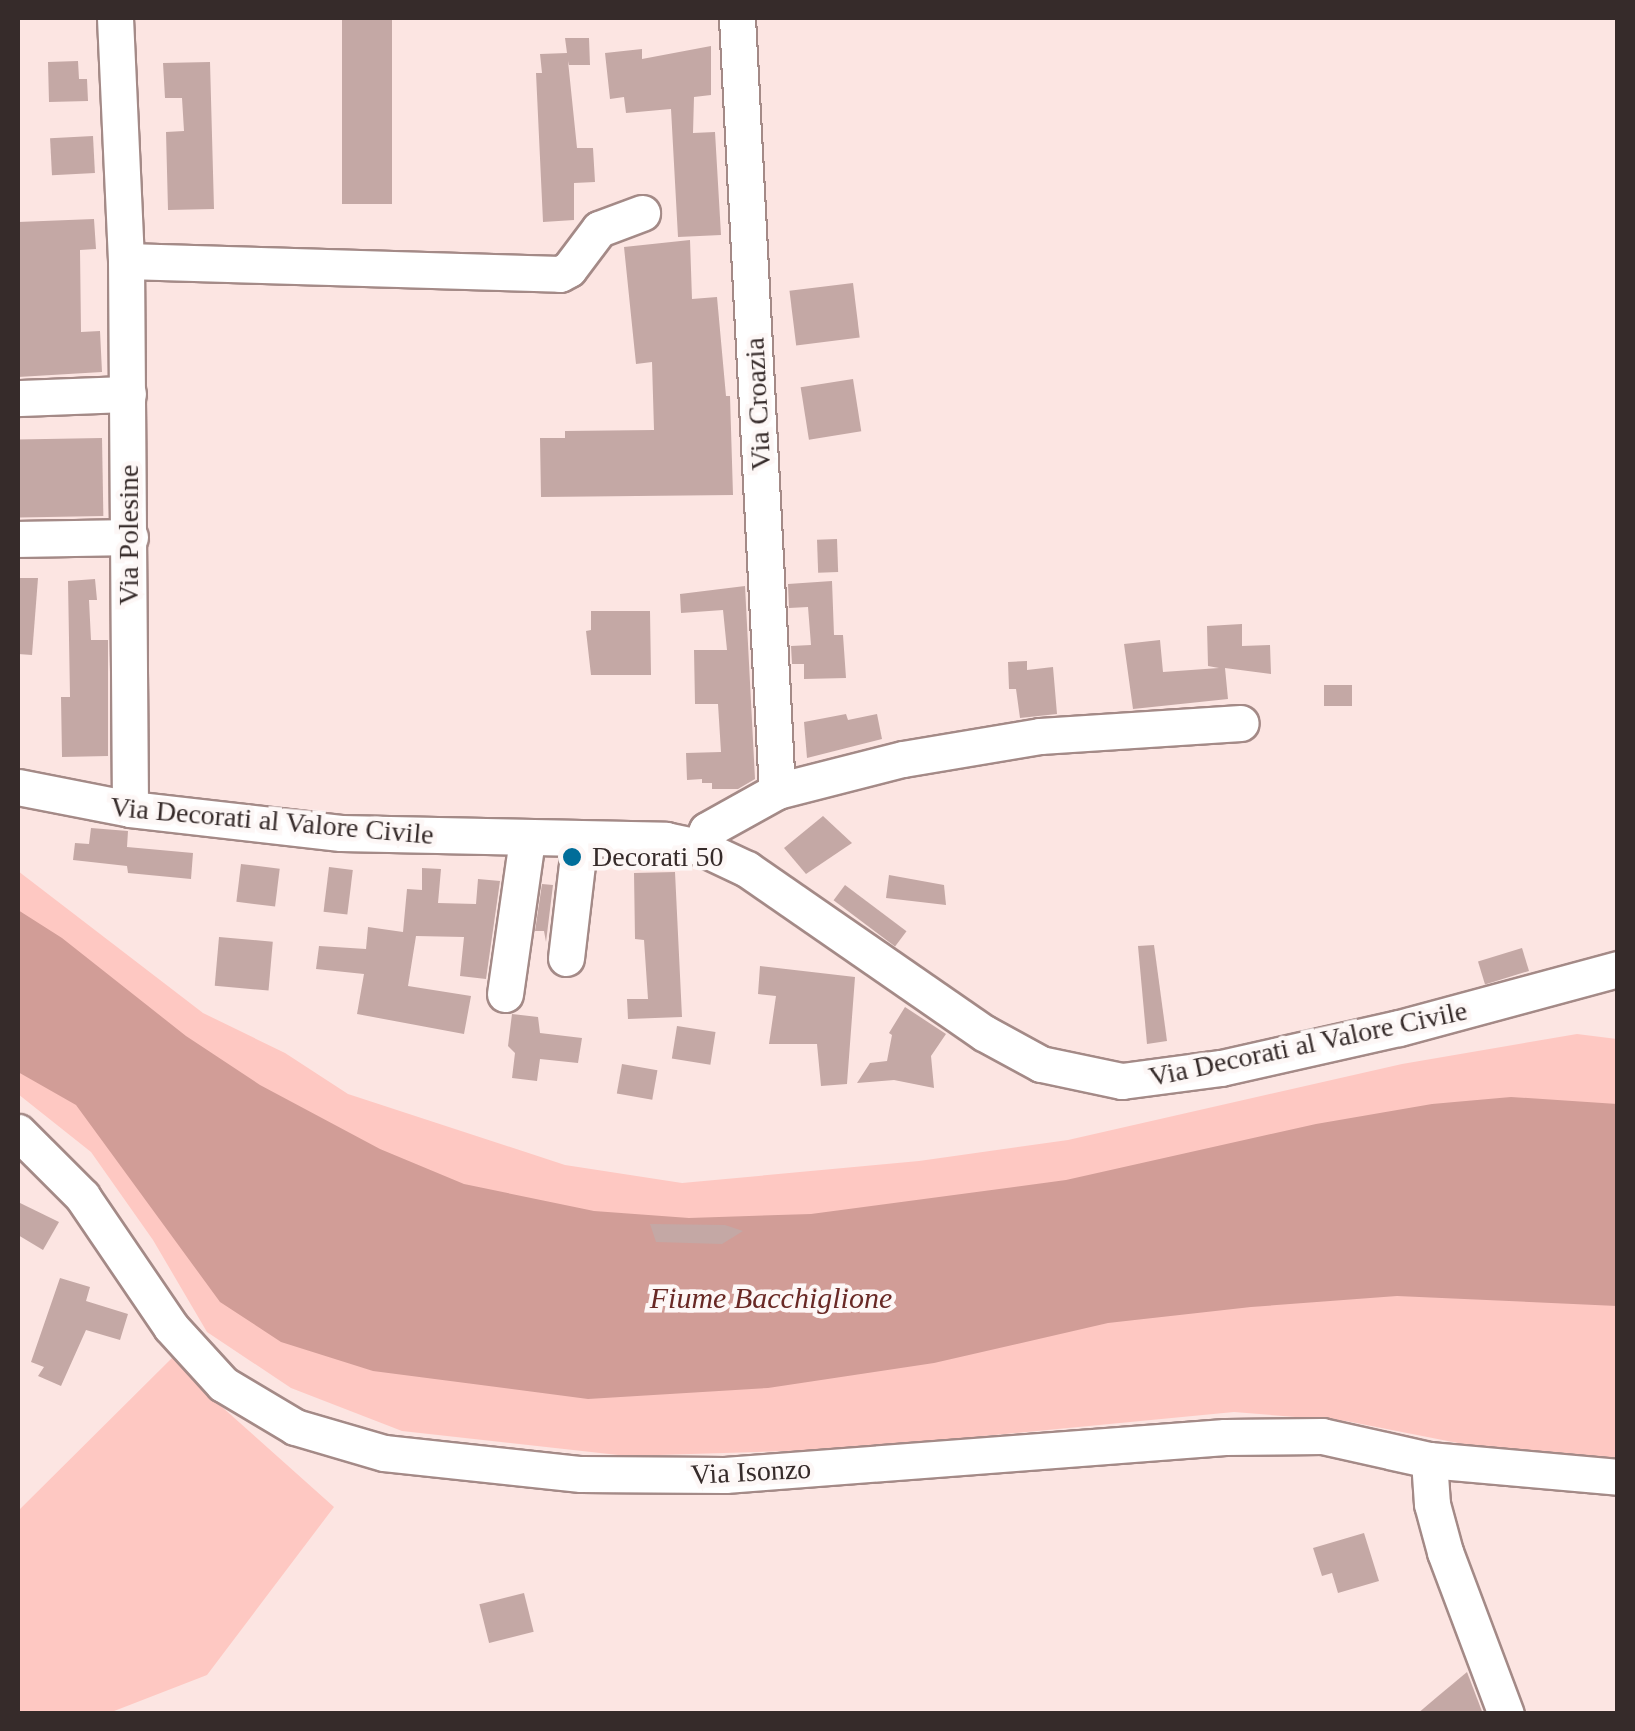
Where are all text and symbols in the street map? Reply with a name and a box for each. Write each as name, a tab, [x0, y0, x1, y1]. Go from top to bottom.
street label: Via Croazia	[738, 337, 778, 471]
street label: Via Polesine	[112, 465, 146, 605]
street label: Via Decorati al Valore Civile	[109, 790, 435, 852]
place label: Decorati 50	[592, 840, 723, 874]
marker: Decorati 50	[561, 846, 583, 868]
street label: Via Decorati al Valore Civile	[1146, 994, 1470, 1094]
water label: Fiume Bacchiglione	[650, 1280, 892, 1316]
street label: Via Isonzo	[690, 1452, 812, 1492]

